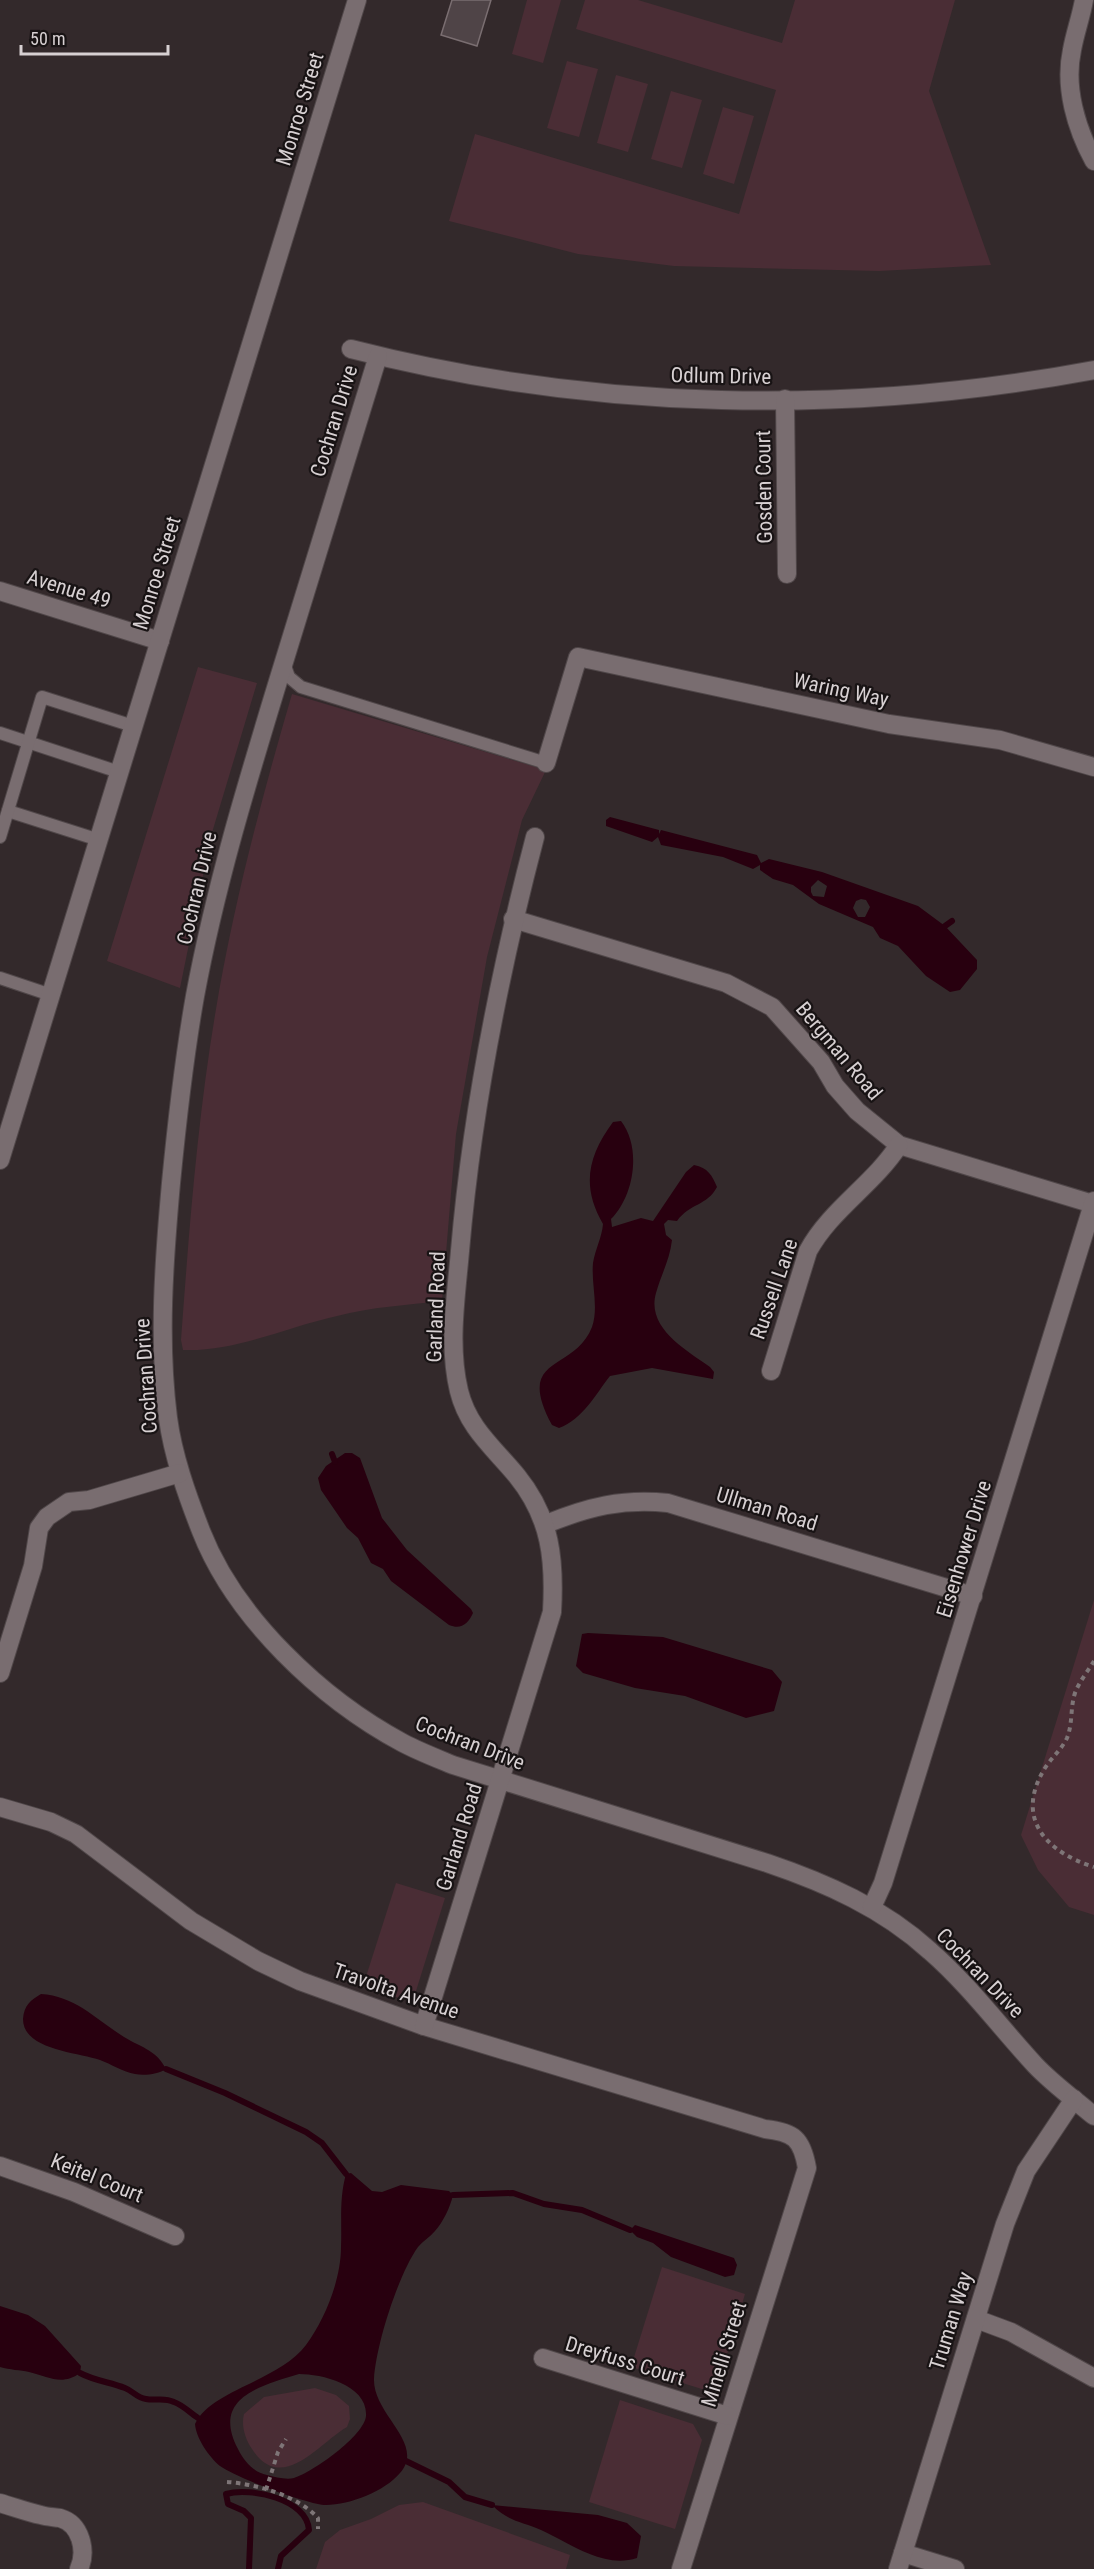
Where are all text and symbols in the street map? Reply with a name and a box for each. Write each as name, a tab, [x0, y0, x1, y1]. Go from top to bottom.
scale bar	[21, 18, 168, 56]
text: 50 m	[30, 28, 65, 49]
street label: Monroe Street	[271, 49, 329, 169]
street label: Cochran Drive	[306, 362, 362, 480]
street label: Odlum Drive	[671, 363, 772, 389]
street label: Gosden Court	[751, 430, 777, 544]
street label: Monroe Street	[128, 513, 186, 633]
street label: Avenue 49	[24, 565, 114, 613]
street label: Waring Way	[791, 668, 891, 712]
street label: Cochran Drive	[172, 829, 222, 947]
street label: Bergman Road	[791, 997, 887, 1105]
street label: Russell Lane	[746, 1235, 802, 1342]
street label: Garland Road	[422, 1251, 450, 1363]
street label: Cochran Drive	[130, 1318, 162, 1434]
street label: Eisenhower Drive	[932, 1477, 996, 1620]
street label: Ullman Road	[714, 1482, 820, 1536]
street label: Cochran Drive	[412, 1711, 528, 1775]
street label: Garland Road	[431, 1780, 487, 1894]
street label: Cochran Drive	[931, 1923, 1029, 2023]
street label: Travolta Avenue	[330, 1958, 462, 2024]
street label: Keitel Court	[47, 2149, 147, 2207]
street label: Truman Way	[925, 2269, 977, 2373]
street label: Minelli Street	[697, 2298, 751, 2410]
street label: Dreyfuss Court	[563, 2332, 687, 2390]

